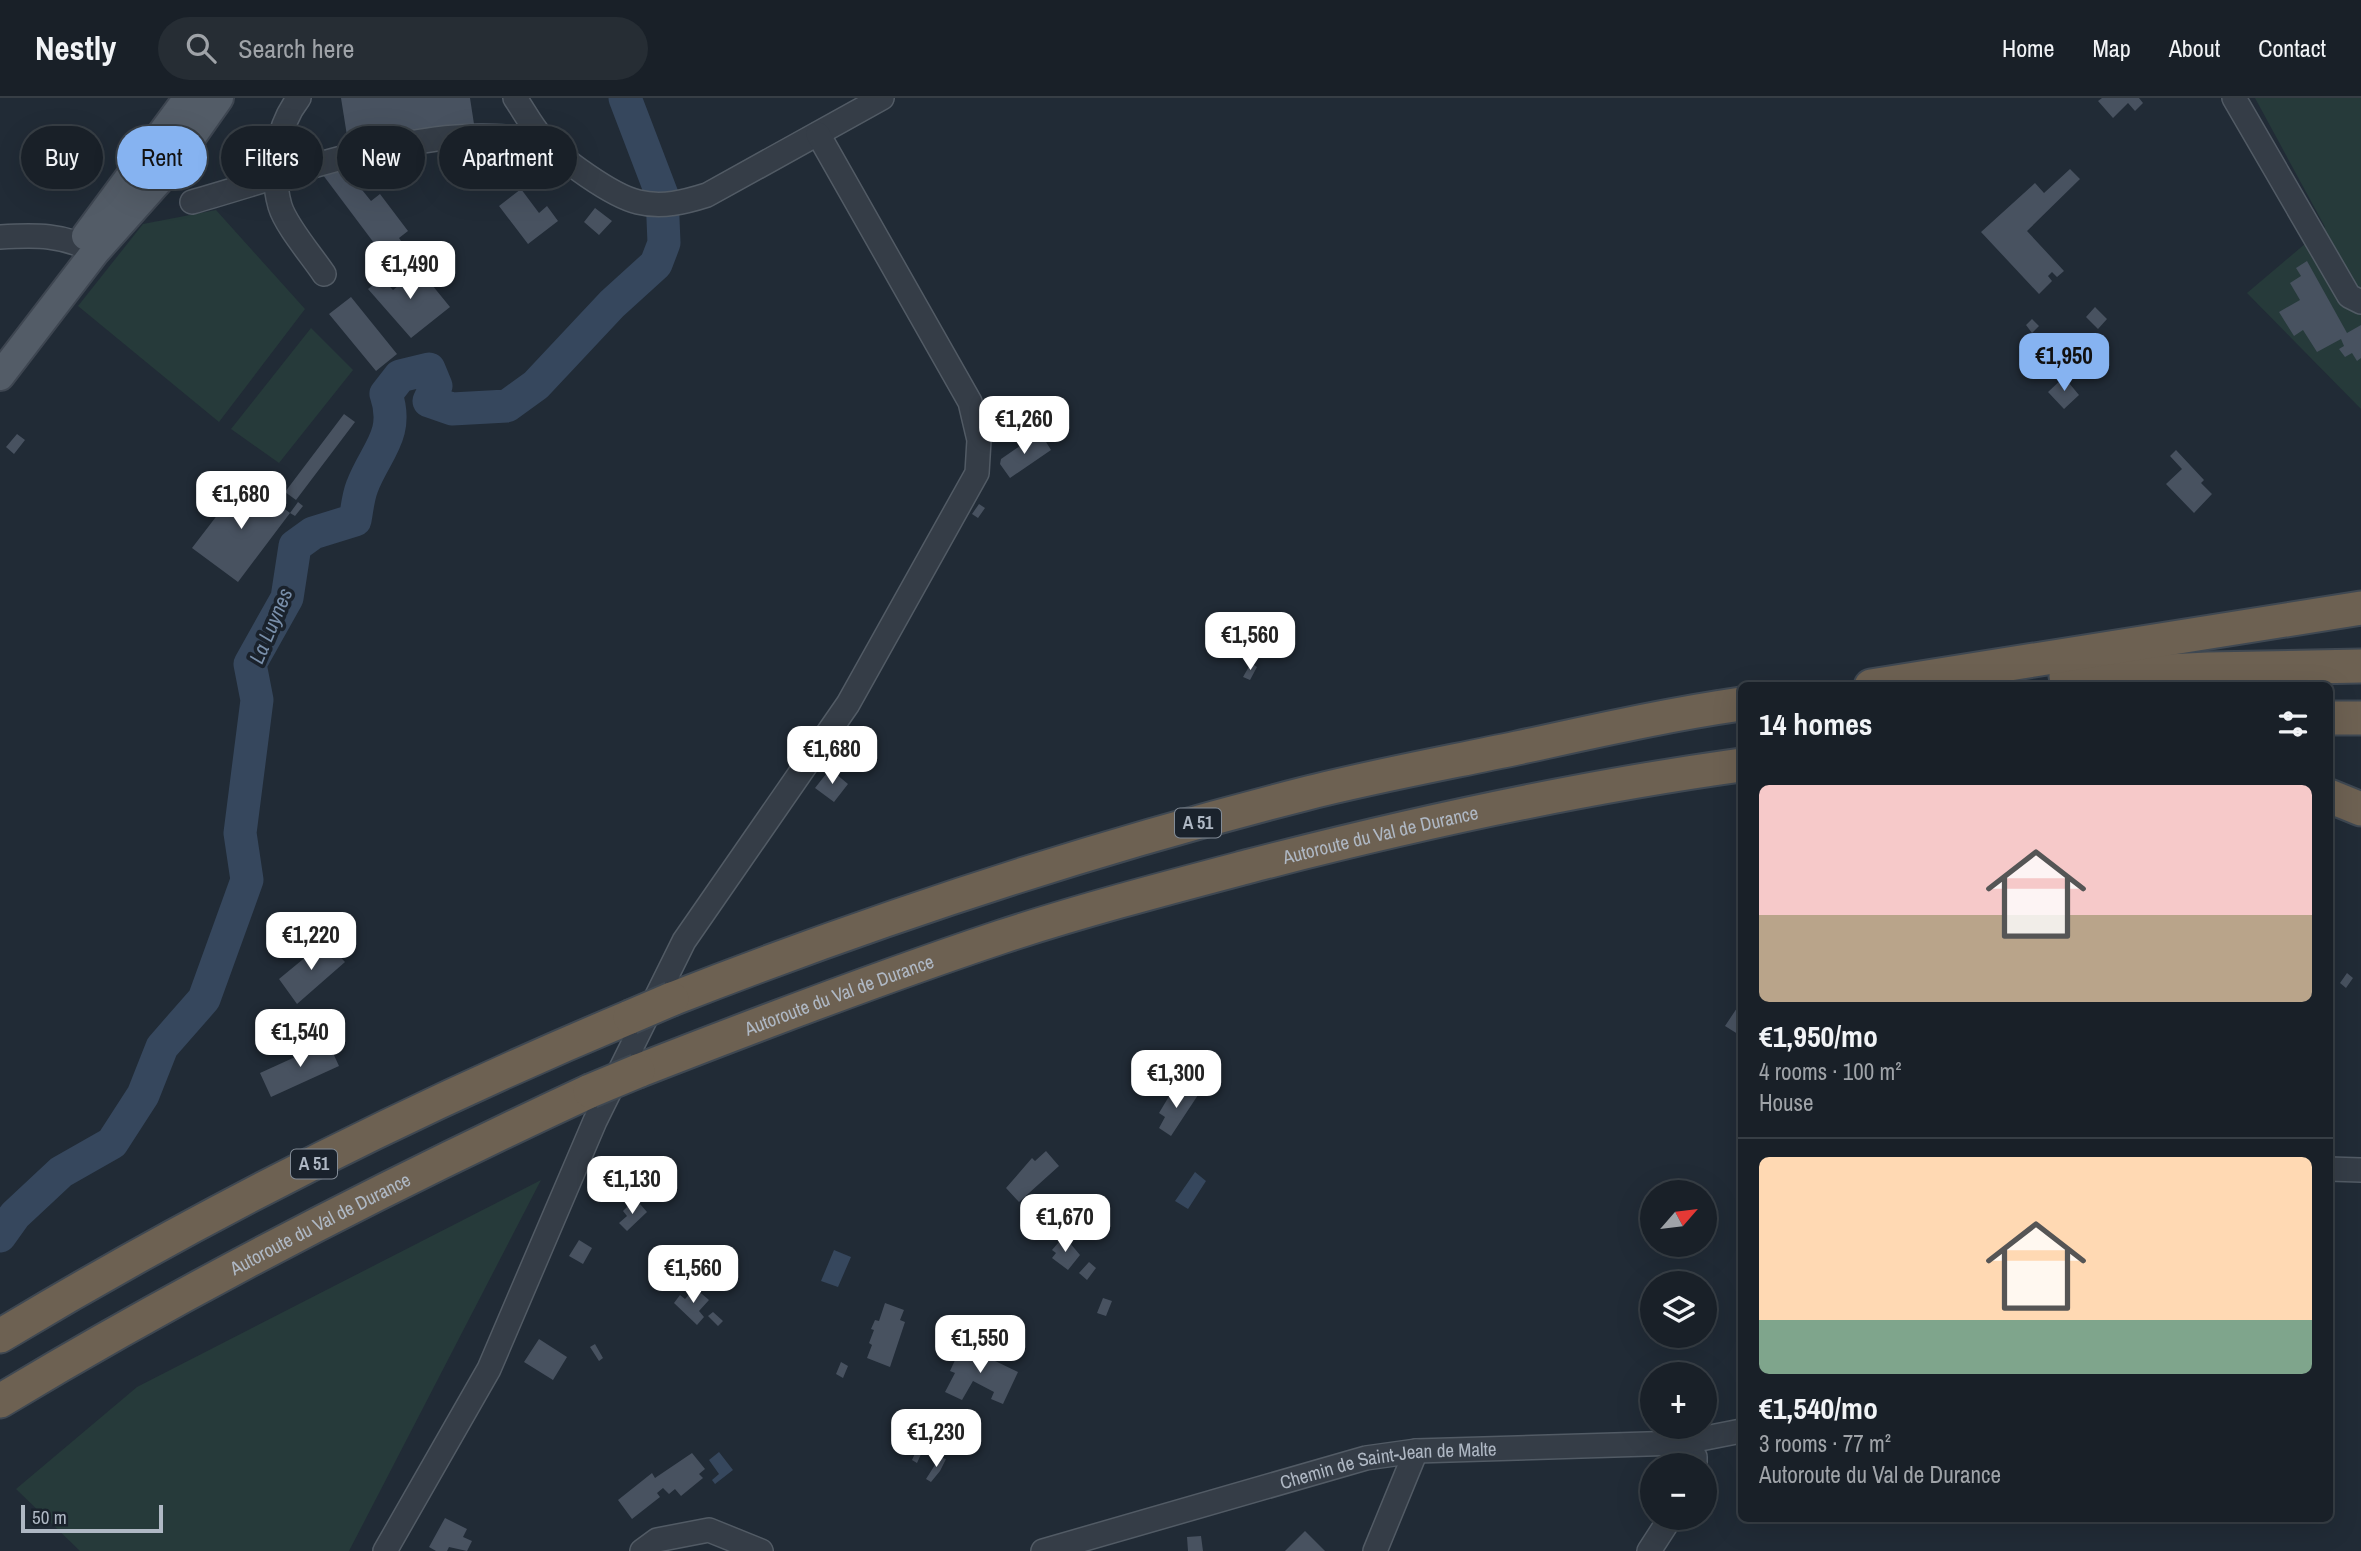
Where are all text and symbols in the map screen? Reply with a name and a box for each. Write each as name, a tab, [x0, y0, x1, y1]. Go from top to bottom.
search box	[158, 17, 648, 80]
text: Nestly	[35, 26, 116, 70]
icon: search	[182, 29, 220, 67]
text: Search here	[238, 31, 354, 66]
text: Home	[2002, 32, 2054, 64]
text: Map	[2092, 32, 2131, 64]
text: About	[2169, 32, 2220, 64]
text: Contact	[2258, 32, 2326, 64]
chip: Buy	[21, 126, 103, 189]
chip: Rent	[117, 126, 207, 189]
chip: Filters	[221, 126, 323, 189]
chip: New	[337, 126, 425, 189]
chip: Apartment	[439, 126, 577, 189]
pin: €1,490	[353, 242, 467, 301]
text: €1,490	[381, 248, 439, 279]
pin: €1,950	[2007, 334, 2121, 393]
text: €1,950	[2035, 340, 2093, 371]
pin: €1,260	[967, 396, 1081, 456]
text: €1,260	[995, 403, 1053, 434]
pin: €1,680	[184, 472, 298, 531]
text: €1,680	[212, 478, 270, 509]
water label: La Luynes	[242, 583, 300, 668]
pin: €1,560	[1193, 612, 1307, 672]
text: €1,560	[1221, 619, 1279, 650]
text: 14 homes	[1759, 704, 1873, 744]
icon: filters	[2274, 705, 2312, 743]
pin: €1,680	[775, 726, 889, 786]
text: €1,680	[803, 733, 861, 764]
street label: Autoroute du Val de Durance	[1279, 799, 1480, 870]
road number: A 51	[1175, 808, 1221, 838]
icon: home	[1973, 831, 2099, 957]
pin: €1,220	[254, 912, 368, 972]
text: €1,220	[282, 919, 340, 950]
street label: Autoroute du Val de Durance	[740, 948, 937, 1042]
pin: €1,540	[243, 1010, 357, 1069]
text: €1,540	[271, 1016, 329, 1047]
text: €1,950/mo	[1759, 1016, 1878, 1056]
pin: €1,300	[1119, 1051, 1233, 1110]
text: 4 rooms · 100 m²	[1759, 1056, 1902, 1087]
text: €1,300	[1147, 1057, 1205, 1088]
text: House	[1759, 1087, 1814, 1118]
road number: A 51	[291, 1149, 337, 1178]
pin: €1,130	[575, 1156, 689, 1216]
text: €1,130	[603, 1163, 661, 1194]
street label: Autoroute du Val de Durance	[224, 1166, 415, 1282]
north arrow	[1640, 1180, 1717, 1256]
map controls	[1640, 1180, 1717, 1530]
pin: €1,670	[1008, 1194, 1122, 1254]
text: €1,670	[1036, 1201, 1094, 1232]
icon: home	[1973, 1203, 2099, 1329]
pin: €1,560	[636, 1246, 750, 1305]
text: €1,560	[664, 1252, 722, 1283]
button: layers	[1640, 1271, 1717, 1348]
pin: €1,550	[923, 1316, 1037, 1375]
text: €1,550	[951, 1322, 1009, 1353]
button: +	[1640, 1362, 1717, 1439]
text: €1,540/mo	[1759, 1388, 1878, 1428]
pin: €1,230	[879, 1410, 993, 1469]
text: €1,230	[907, 1416, 965, 1447]
text: 3 rooms · 77 m²	[1759, 1428, 1891, 1459]
street label: Chemin de Saint-Jean de Malte	[1277, 1436, 1497, 1495]
button: −	[1640, 1453, 1717, 1530]
text: Autoroute du Val de Durance	[1759, 1459, 2001, 1490]
scale bar	[21, 1502, 163, 1534]
text: 50 m	[32, 1504, 67, 1530]

